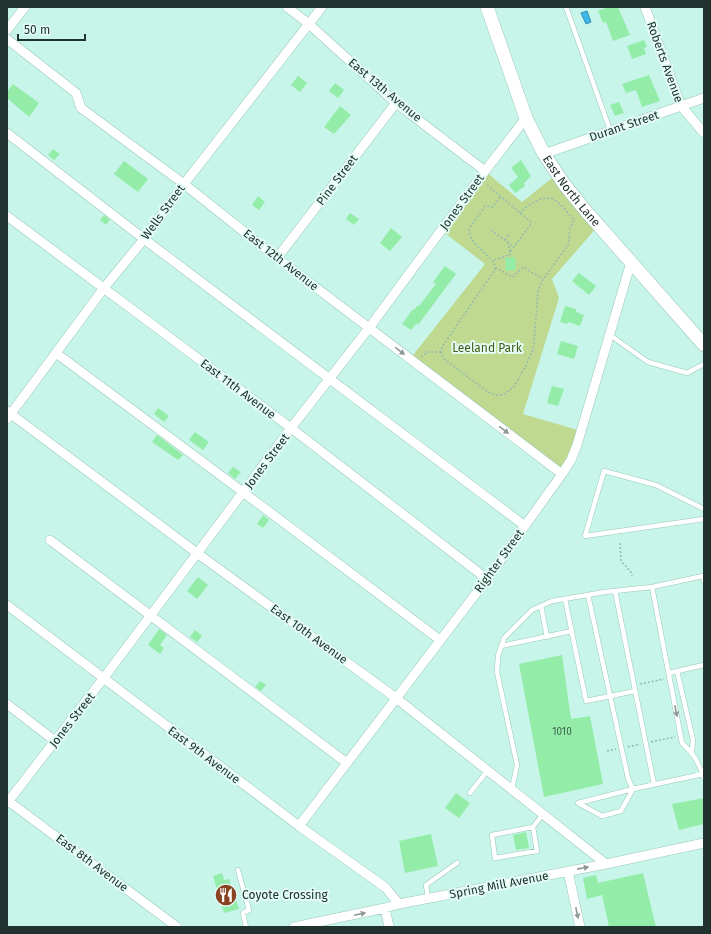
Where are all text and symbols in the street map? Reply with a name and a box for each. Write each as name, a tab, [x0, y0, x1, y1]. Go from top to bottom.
scale bar	[18, 16, 85, 42]
street label: Roberts Avenue	[644, 20, 686, 104]
text: 50 m	[24, 23, 50, 37]
street label: East 13th Avenue	[346, 55, 424, 125]
street label: Durant Street	[587, 107, 661, 144]
street label: Pine Street	[313, 151, 361, 208]
street label: East North Lane	[540, 153, 603, 229]
street label: Jones Street	[437, 171, 487, 233]
street label: Wells Street	[138, 181, 188, 242]
street label: East 12th Avenue	[241, 226, 321, 294]
park label: Leeland Park	[452, 341, 523, 355]
one-way arrow	[395, 347, 406, 356]
street label: East 11th Avenue	[198, 356, 278, 422]
one-way arrow	[498, 426, 509, 434]
street label: Jones Street	[242, 430, 293, 491]
street label: Righter Street	[471, 526, 527, 595]
street label: East 10th Avenue	[268, 601, 350, 667]
street label: Jones Street	[46, 689, 98, 750]
one-way arrow	[674, 705, 680, 718]
street label: East 9th Avenue	[165, 723, 243, 787]
house number: 1010	[552, 726, 572, 738]
street label: East 8th Avenue	[53, 831, 131, 895]
one-way arrow	[577, 865, 589, 871]
street label: Spring Mill Avenue	[448, 869, 550, 901]
restaurant icon: Coyote Crossing	[213, 882, 239, 908]
place label: Coyote Crossing	[242, 888, 329, 902]
one-way arrow	[574, 907, 580, 919]
one-way arrow	[354, 910, 366, 916]

